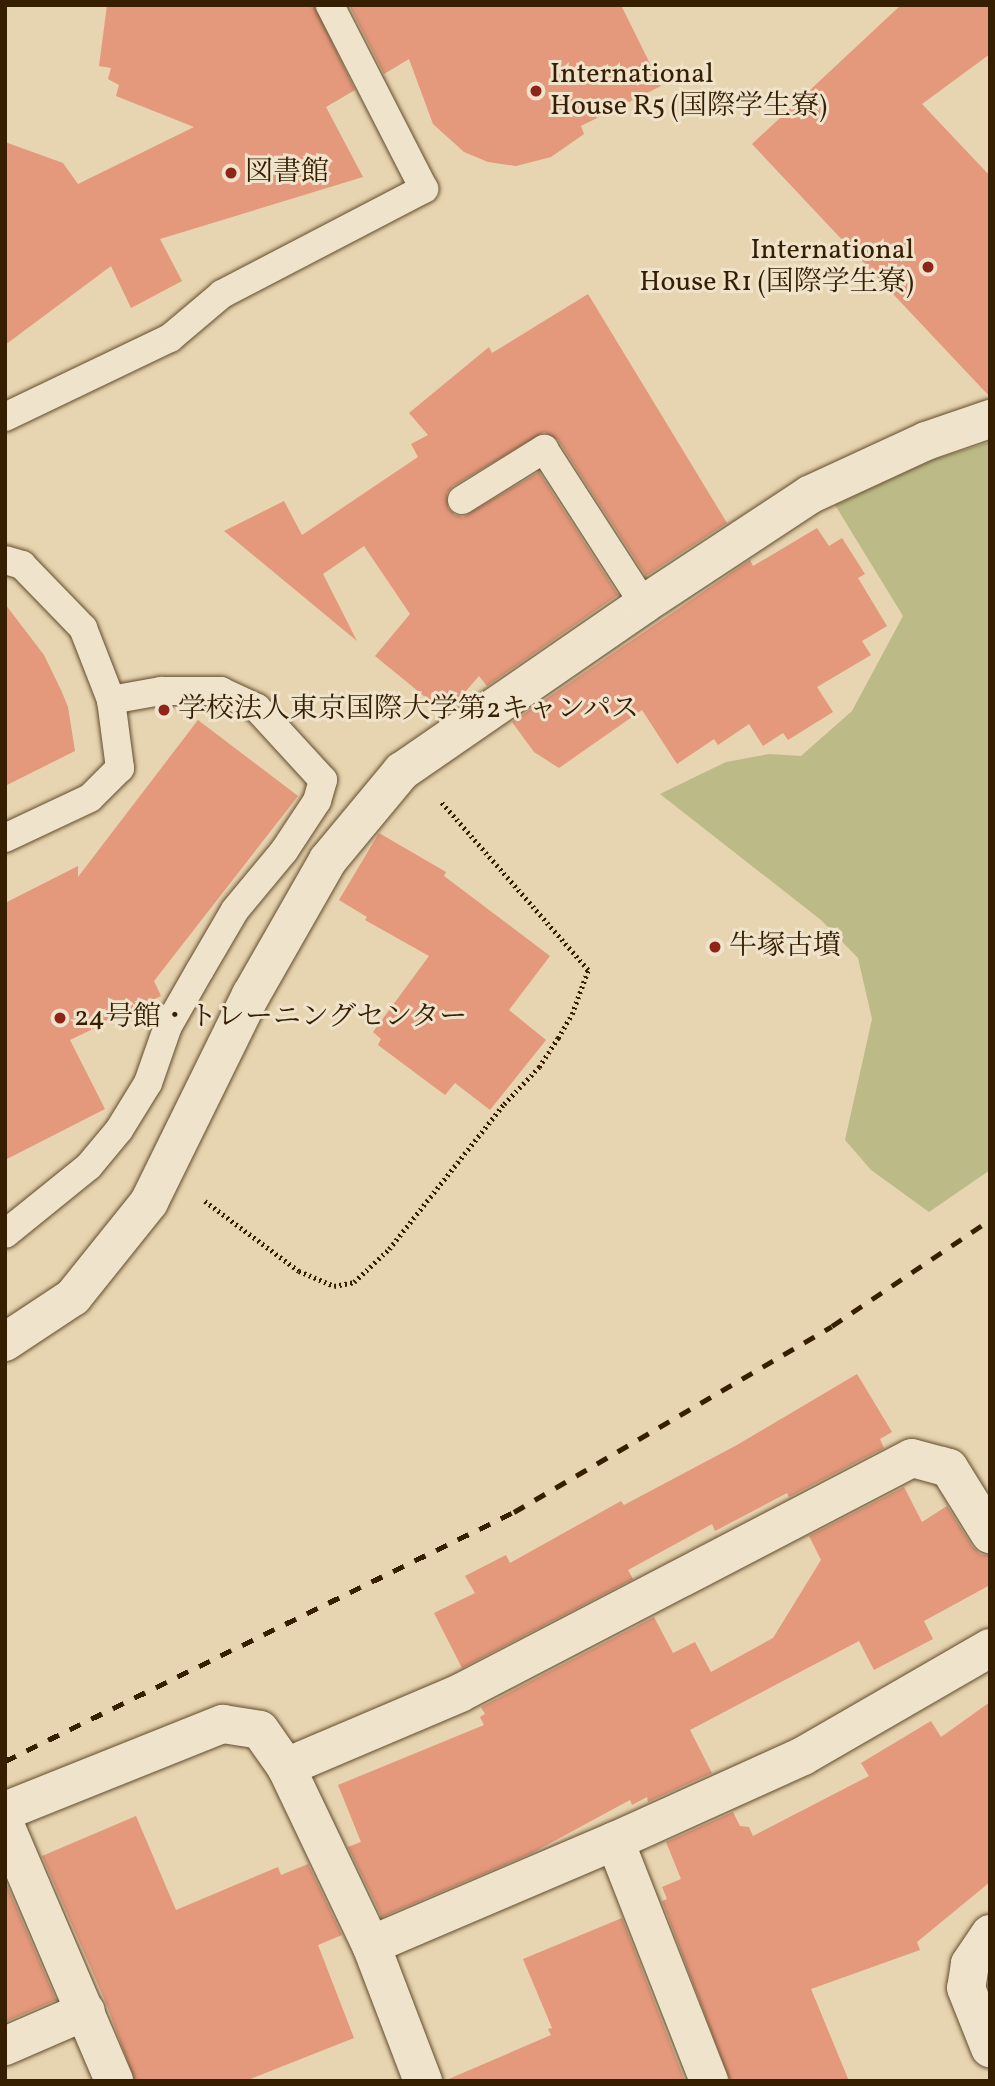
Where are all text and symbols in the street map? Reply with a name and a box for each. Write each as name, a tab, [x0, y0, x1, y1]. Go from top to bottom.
place label: International House R5 (国際学生寮)	[550, 58, 827, 124]
marker: International House R5 (国際学生寮)	[528, 83, 544, 99]
place label: 図書館	[245, 156, 329, 190]
marker: 図書館	[223, 165, 239, 181]
place label: International House R1 (国際学生寮)	[639, 234, 914, 300]
marker: International House R1 (国際学生寮)	[920, 259, 936, 275]
place label: 学校法人東京国際大学第2キャンパス	[178, 693, 641, 727]
marker: 学校法人東京国際大学第2キャンパス	[156, 702, 172, 718]
place label: 牛塚古墳	[729, 930, 841, 964]
marker: 牛塚古墳	[707, 939, 723, 955]
place label: 24号館・トレーニングセンター	[74, 1001, 469, 1035]
marker: 24号館・トレーニングセンター	[52, 1010, 68, 1026]

